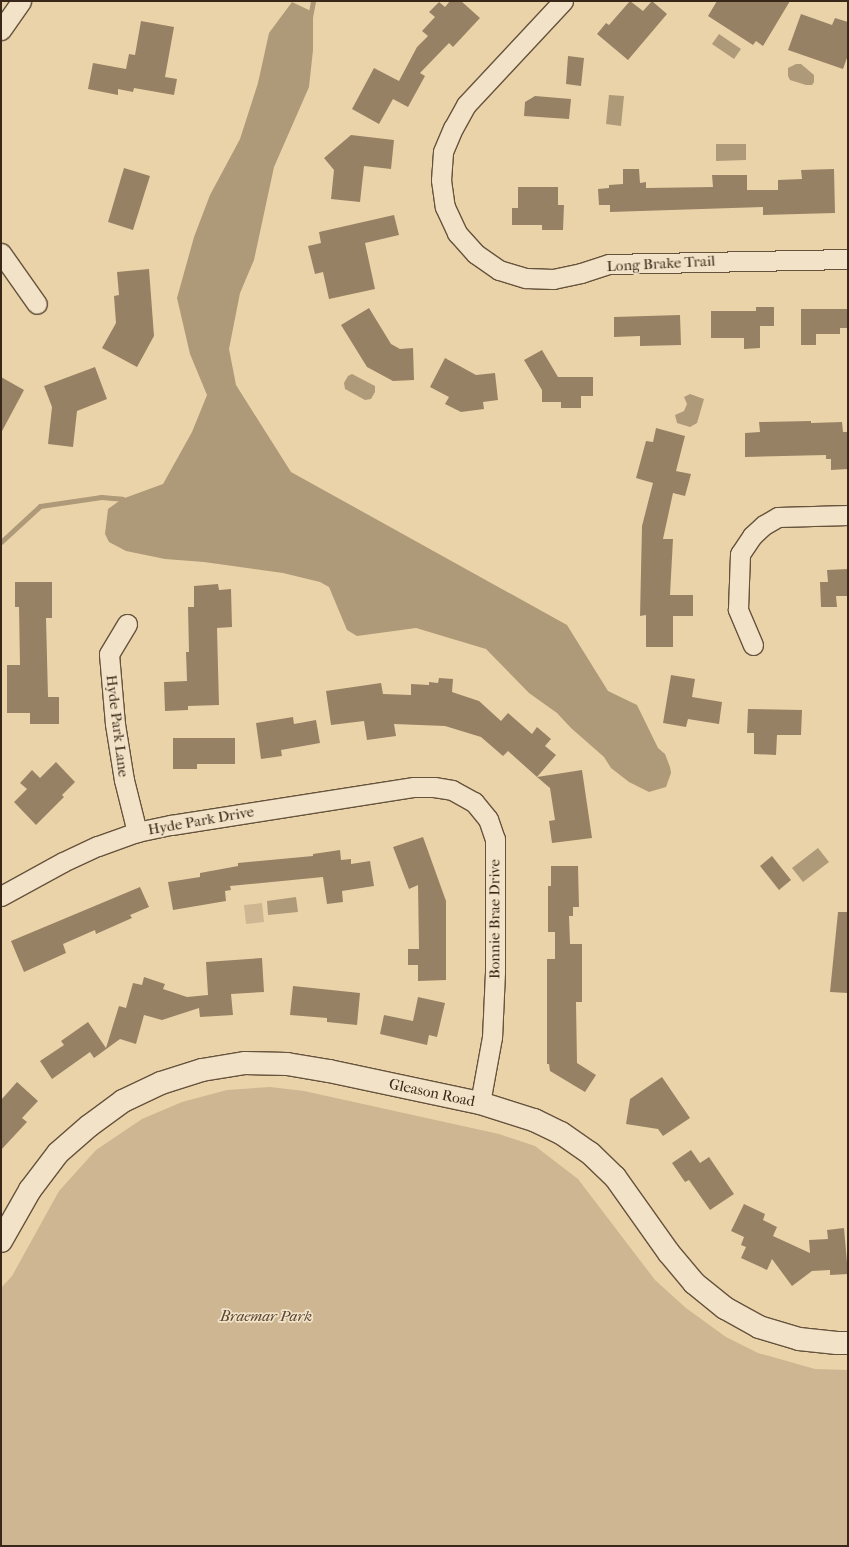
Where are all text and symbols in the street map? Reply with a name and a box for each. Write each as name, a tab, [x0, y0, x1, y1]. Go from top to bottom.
street label: Long Brake Trail	[606, 252, 716, 276]
street label: Hyde Park Lane	[102, 674, 132, 778]
street label: Hyde Park Drive	[146, 803, 256, 839]
street label: Bonnie Brae Drive	[486, 859, 504, 979]
street label: Gleason Road	[387, 1075, 477, 1111]
park label: Braemar Park	[220, 1308, 312, 1326]

